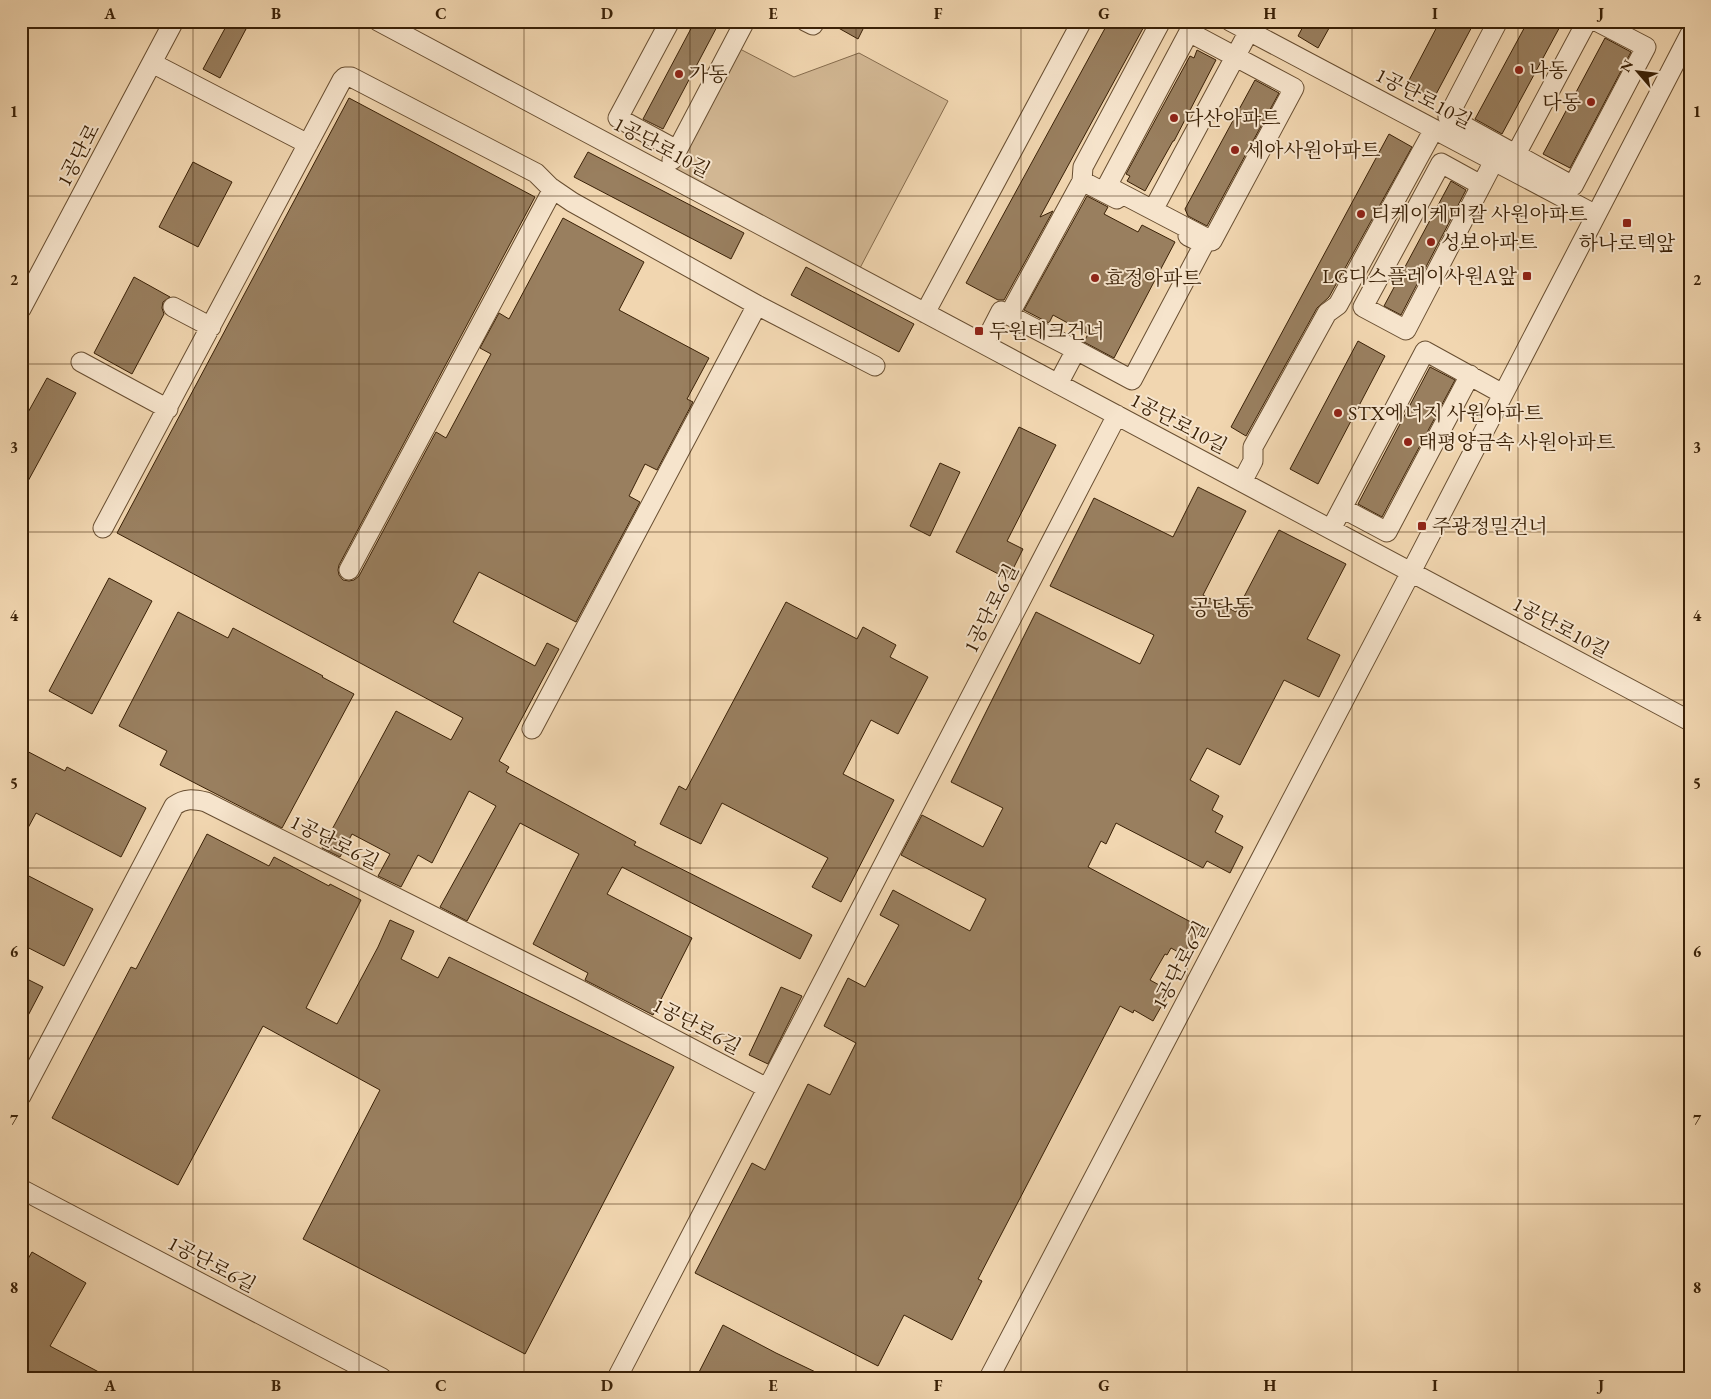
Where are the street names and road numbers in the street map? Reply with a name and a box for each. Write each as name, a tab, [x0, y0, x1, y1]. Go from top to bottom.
street label: 1공단로10길	[1371, 62, 1477, 134]
street label: 1공단로10길	[609, 111, 715, 183]
street label: 1공단로	[51, 119, 105, 191]
street label: 1공단로10길	[1126, 387, 1232, 459]
street label: 1공단로6길	[958, 559, 1024, 657]
street label: 1공단로10길	[1508, 591, 1614, 663]
street label: 1공단로6길	[286, 809, 384, 875]
street label: 1공단로6길	[1146, 916, 1214, 1014]
street label: 1공단로6길	[648, 992, 746, 1060]
street label: 1공단로6길	[163, 1230, 261, 1298]

